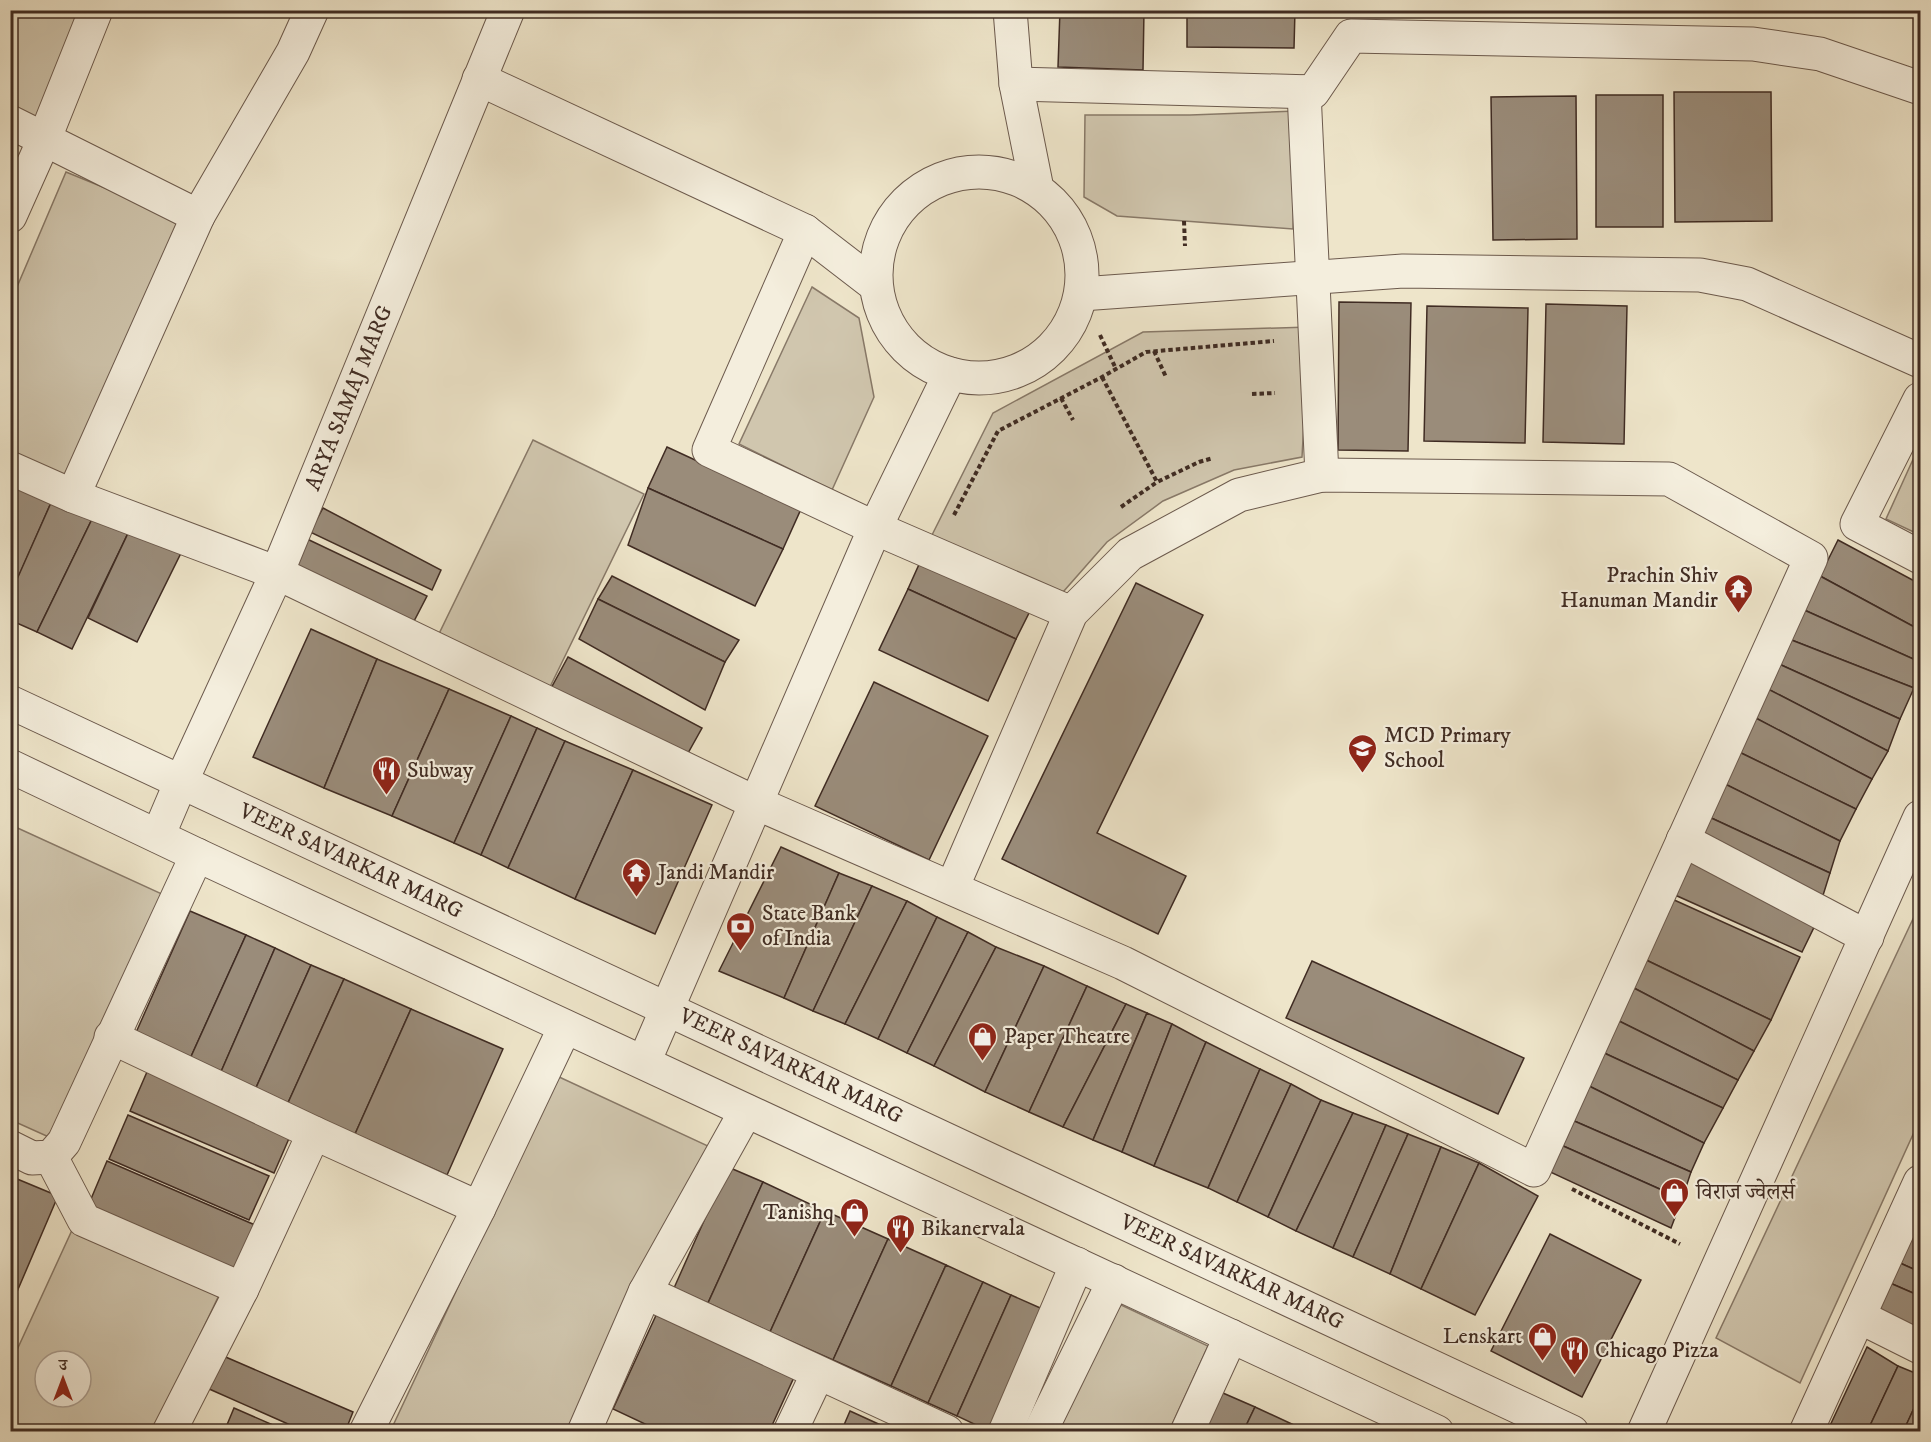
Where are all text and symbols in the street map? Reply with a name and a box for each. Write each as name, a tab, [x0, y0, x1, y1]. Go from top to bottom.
street label: ARYA SAMAJ MARG	[300, 301, 398, 495]
place label: Prachin Shiv Hanuman Mandir	[1560, 562, 1719, 614]
temple icon: Prachin Shiv Hanuman Mandir	[1723, 572, 1755, 614]
place label: MCD Primary School	[1384, 722, 1511, 774]
school or university icon: MCD Primary School	[1347, 732, 1379, 774]
restaurant icon: Subway	[370, 754, 402, 796]
place label: Subway	[407, 757, 474, 784]
street label: VEER SAVARKAR MARG	[234, 797, 467, 925]
temple icon: Jandi Mandir	[621, 856, 653, 898]
place label: Jandi Mandir	[656, 859, 775, 886]
place label: State Bank of India	[762, 900, 857, 952]
bank icon: State Bank of India	[725, 910, 757, 952]
street label: VEER SAVARKAR MARG	[674, 1002, 907, 1130]
shop icon: Paper Theatre	[967, 1020, 999, 1062]
place label: Paper Theatre	[1004, 1023, 1130, 1050]
shop icon: विराज ज्वेलर्स	[1659, 1176, 1691, 1218]
place label: विराज ज्वेलर्स	[1695, 1178, 1797, 1206]
shop icon: Tanishq	[839, 1196, 871, 1238]
place label: Tanishq	[763, 1199, 835, 1226]
street label: VEER SAVARKAR MARG	[1115, 1208, 1348, 1336]
restaurant icon: Bikanervala	[884, 1212, 916, 1254]
place label: Bikanervala	[921, 1215, 1025, 1242]
shop icon: Lenskart	[1527, 1320, 1559, 1362]
place label: Lenskart	[1443, 1323, 1522, 1350]
restaurant icon: Chicago Pizza	[1558, 1334, 1590, 1376]
place label: Chicago Pizza	[1595, 1337, 1719, 1364]
north arrow	[33, 1349, 93, 1409]
text: उ	[58, 1355, 69, 1375]

